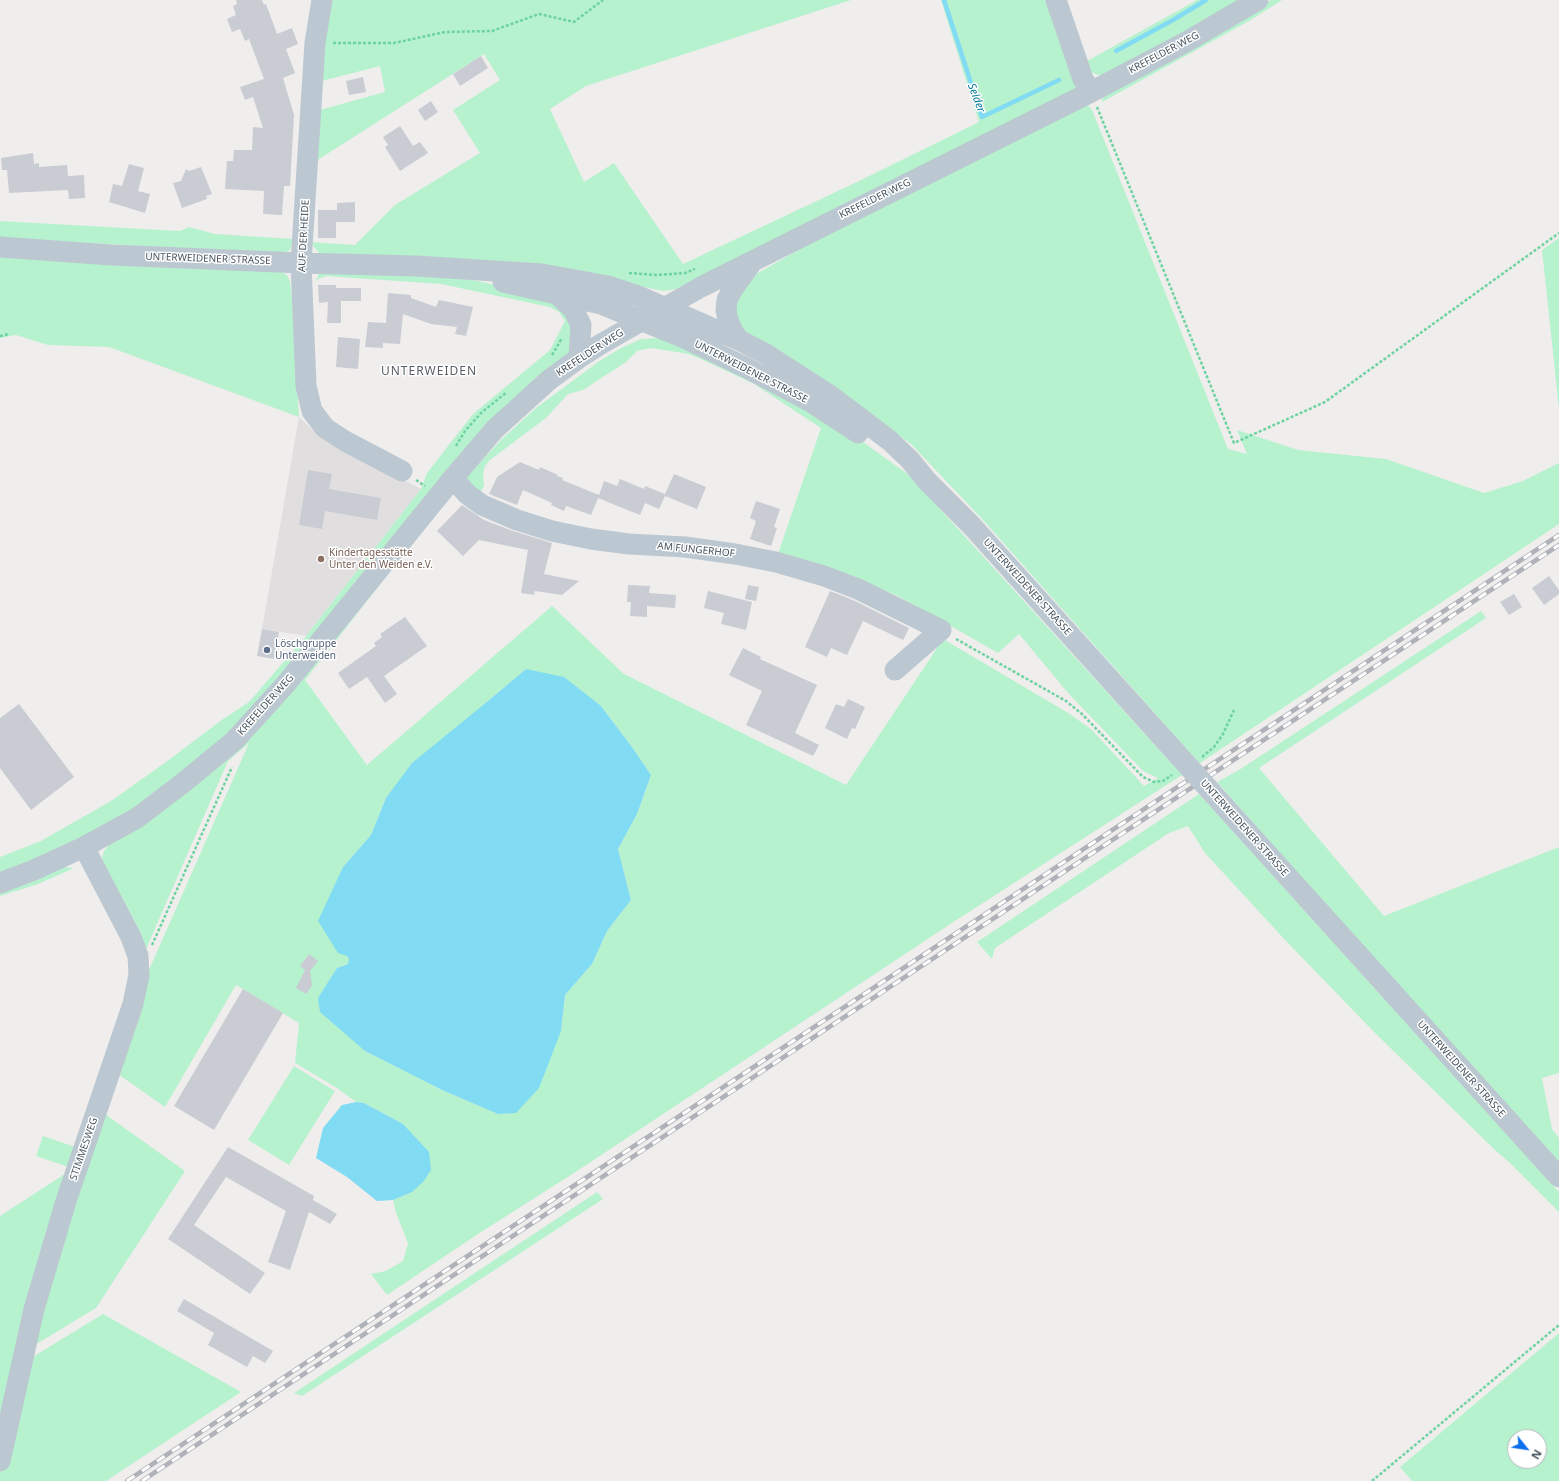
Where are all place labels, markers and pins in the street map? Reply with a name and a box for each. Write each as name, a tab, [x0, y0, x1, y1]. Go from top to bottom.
place label: Kindertagesstätte Unter den Weiden e.V.	[329, 547, 433, 570]
marker: Kindertagesstätte Unter den Weiden e.V.	[316, 554, 326, 564]
place label: Löschgruppe Unterweiden	[275, 638, 336, 662]
marker: Löschgruppe Unterweiden	[262, 645, 272, 655]

